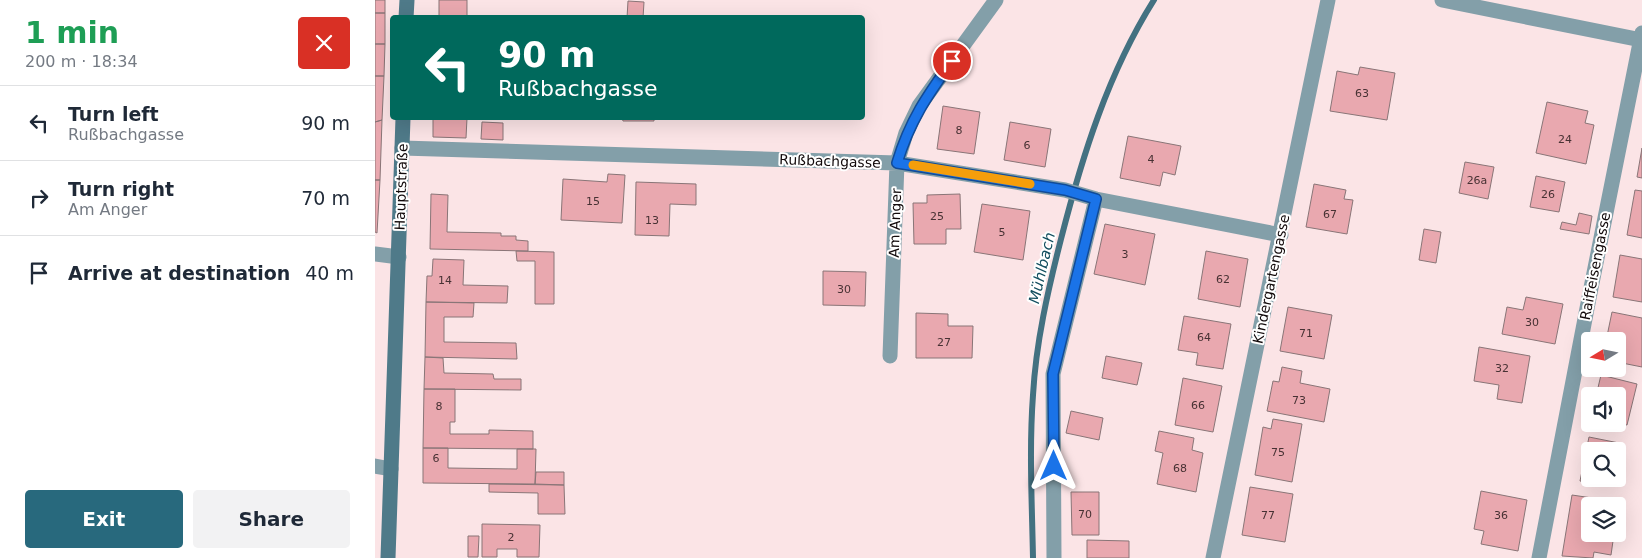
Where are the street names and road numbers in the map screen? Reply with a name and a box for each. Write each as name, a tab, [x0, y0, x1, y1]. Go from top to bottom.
street label: Hauptstraße	[391, 143, 411, 231]
street label: Rußbachgasse	[779, 151, 881, 171]
street label: Am Anger	[886, 188, 904, 258]
street label: Raiffeisengasse	[1577, 211, 1613, 321]
street label: Kindergartengasse	[1249, 213, 1293, 345]

